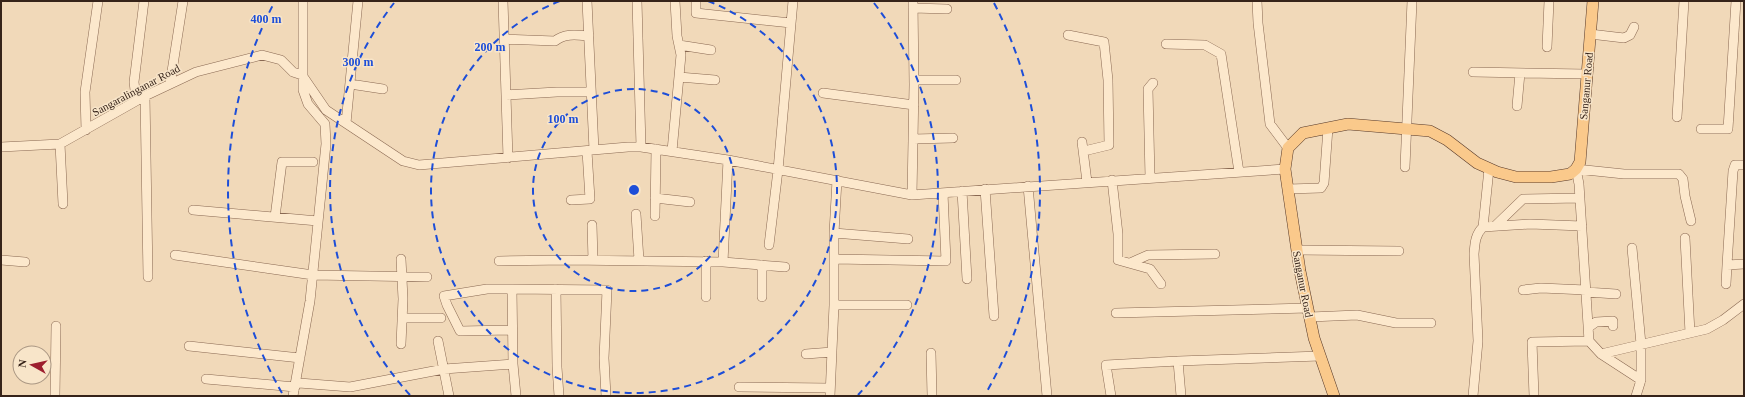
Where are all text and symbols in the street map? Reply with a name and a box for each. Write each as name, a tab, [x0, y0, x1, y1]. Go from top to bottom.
text: 400 m	[251, 12, 282, 26]
text: 200 m	[475, 40, 506, 54]
street label: Sanganur Road	[1577, 51, 1595, 120]
text: 300 m	[343, 55, 374, 69]
street label: Sangaralinganar Road	[90, 62, 182, 118]
text: 100 m	[548, 112, 579, 126]
centre of rings	[627, 183, 641, 197]
street label: Sanganur Road	[1291, 250, 1315, 319]
north arrow	[12, 345, 52, 385]
text: N	[16, 359, 29, 368]

